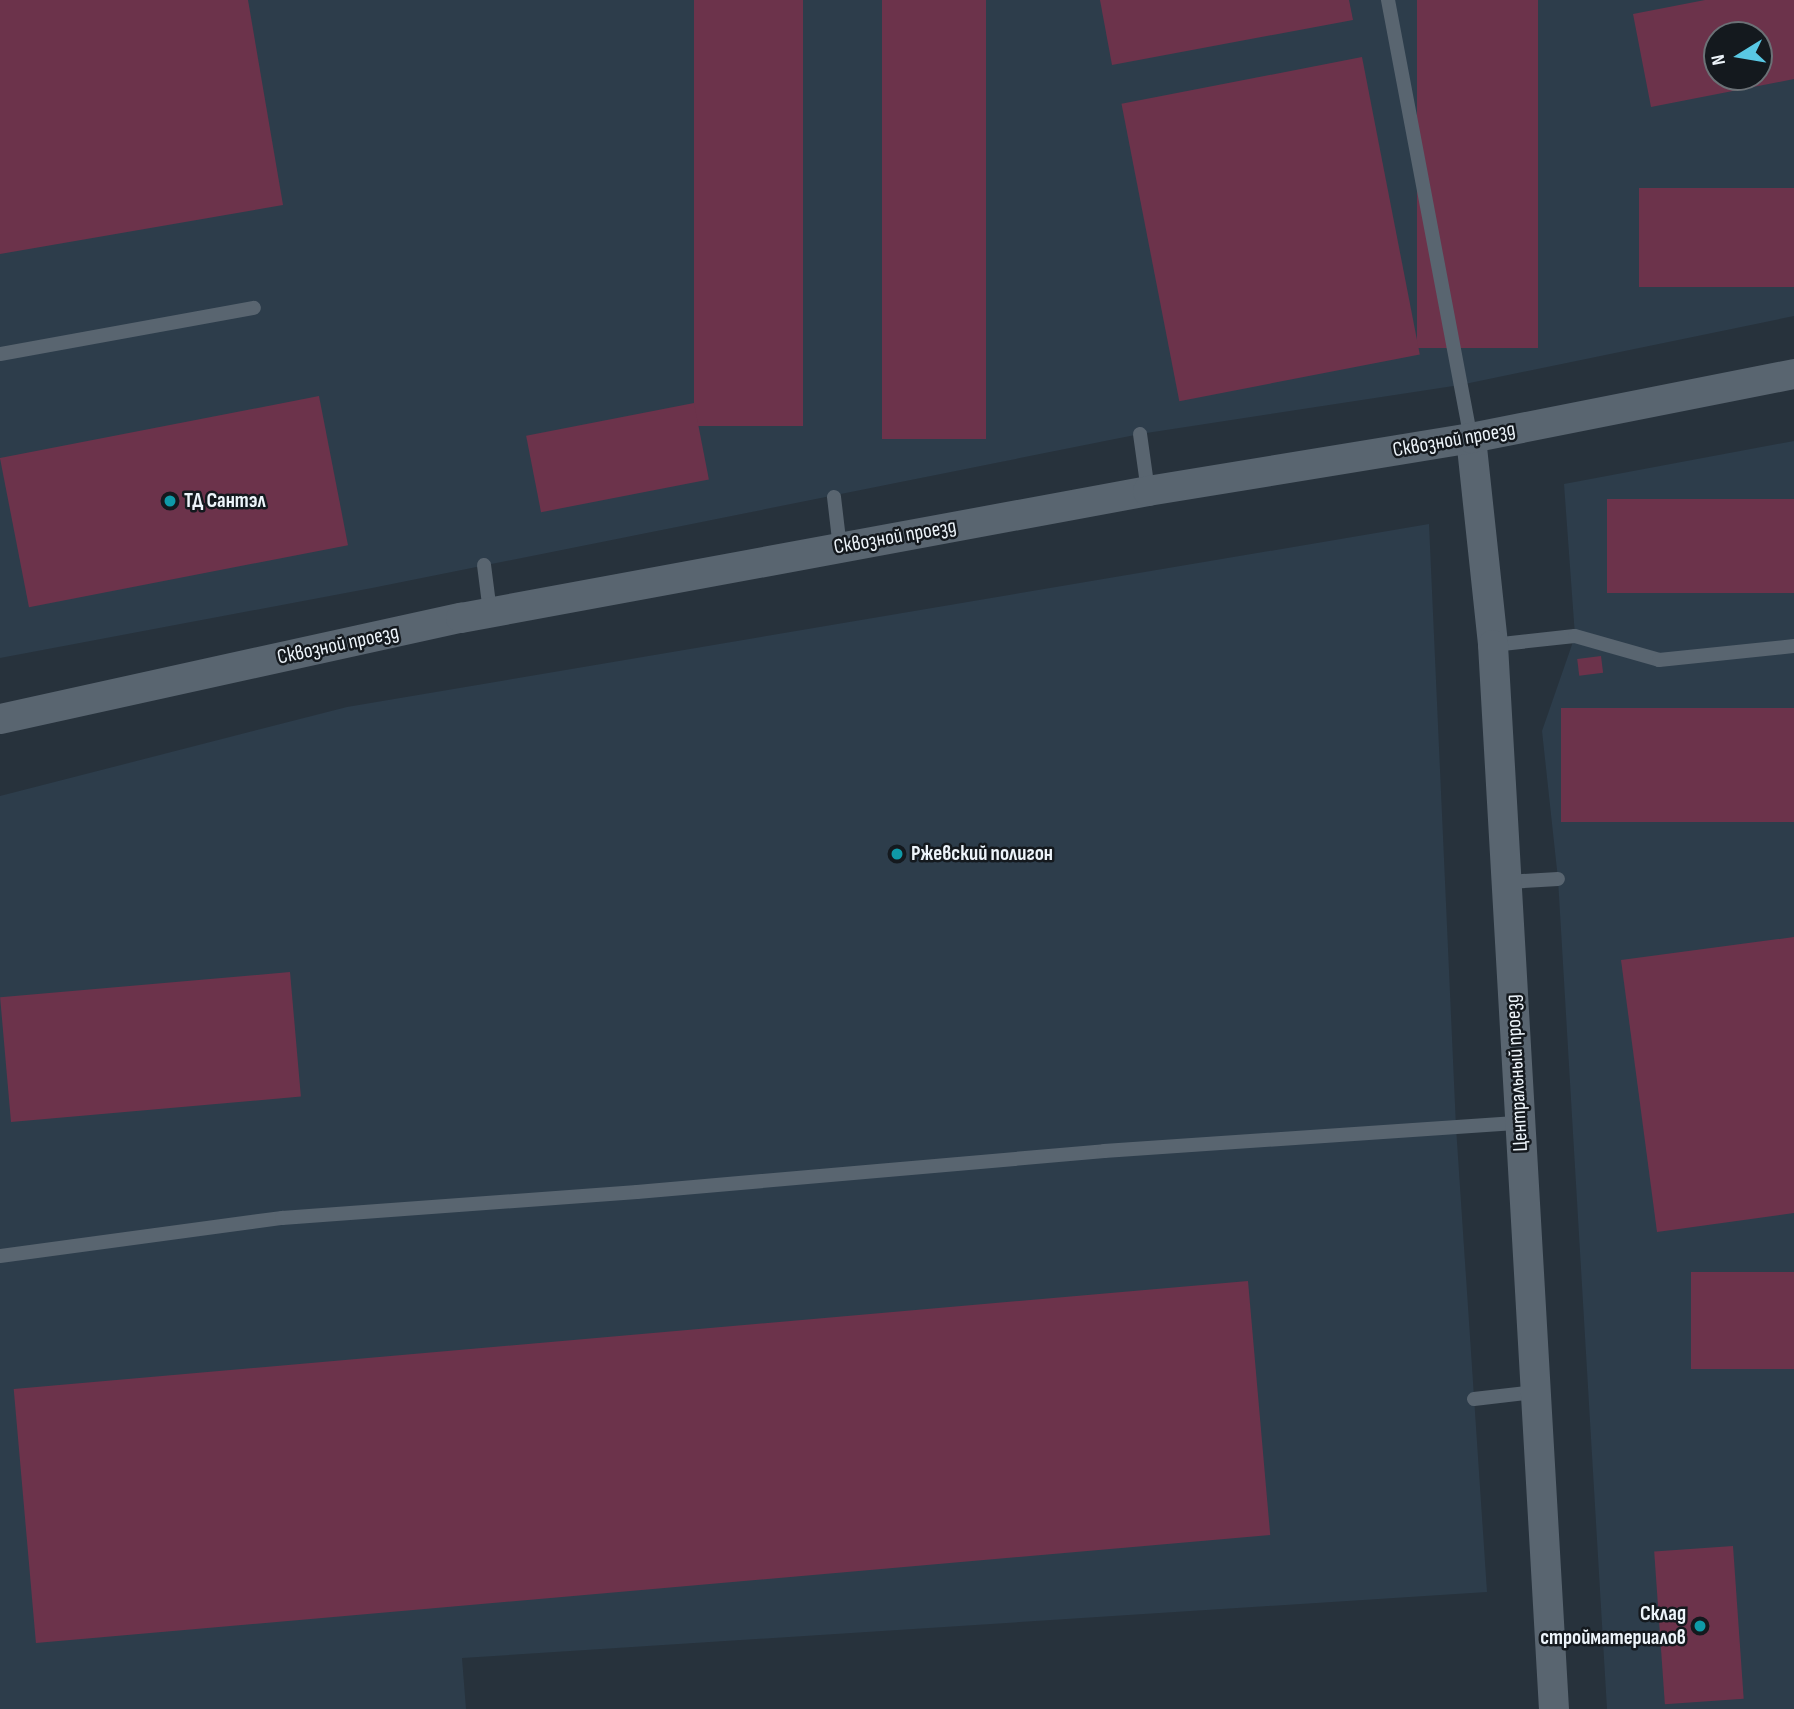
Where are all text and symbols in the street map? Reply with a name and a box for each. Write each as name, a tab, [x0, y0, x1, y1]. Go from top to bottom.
north arrow	[1703, 21, 1773, 91]
text: N	[1707, 53, 1731, 67]
street label: Сквозной проезд	[1391, 417, 1517, 463]
place label: ТД Сантэл	[184, 488, 266, 514]
marker: ТД Сантэл	[162, 493, 178, 509]
street label: Сквозной проезд	[832, 514, 958, 560]
street label: Сквозной проезд	[275, 620, 401, 670]
place label: Ржевский полигон	[911, 841, 1053, 867]
marker: Ржевский полигон	[889, 846, 905, 862]
street label: Центральный проезд	[1500, 994, 1534, 1152]
place label: Склад стройматериалов	[1540, 1601, 1686, 1651]
marker: Склад стройматериалов	[1692, 1618, 1708, 1634]

